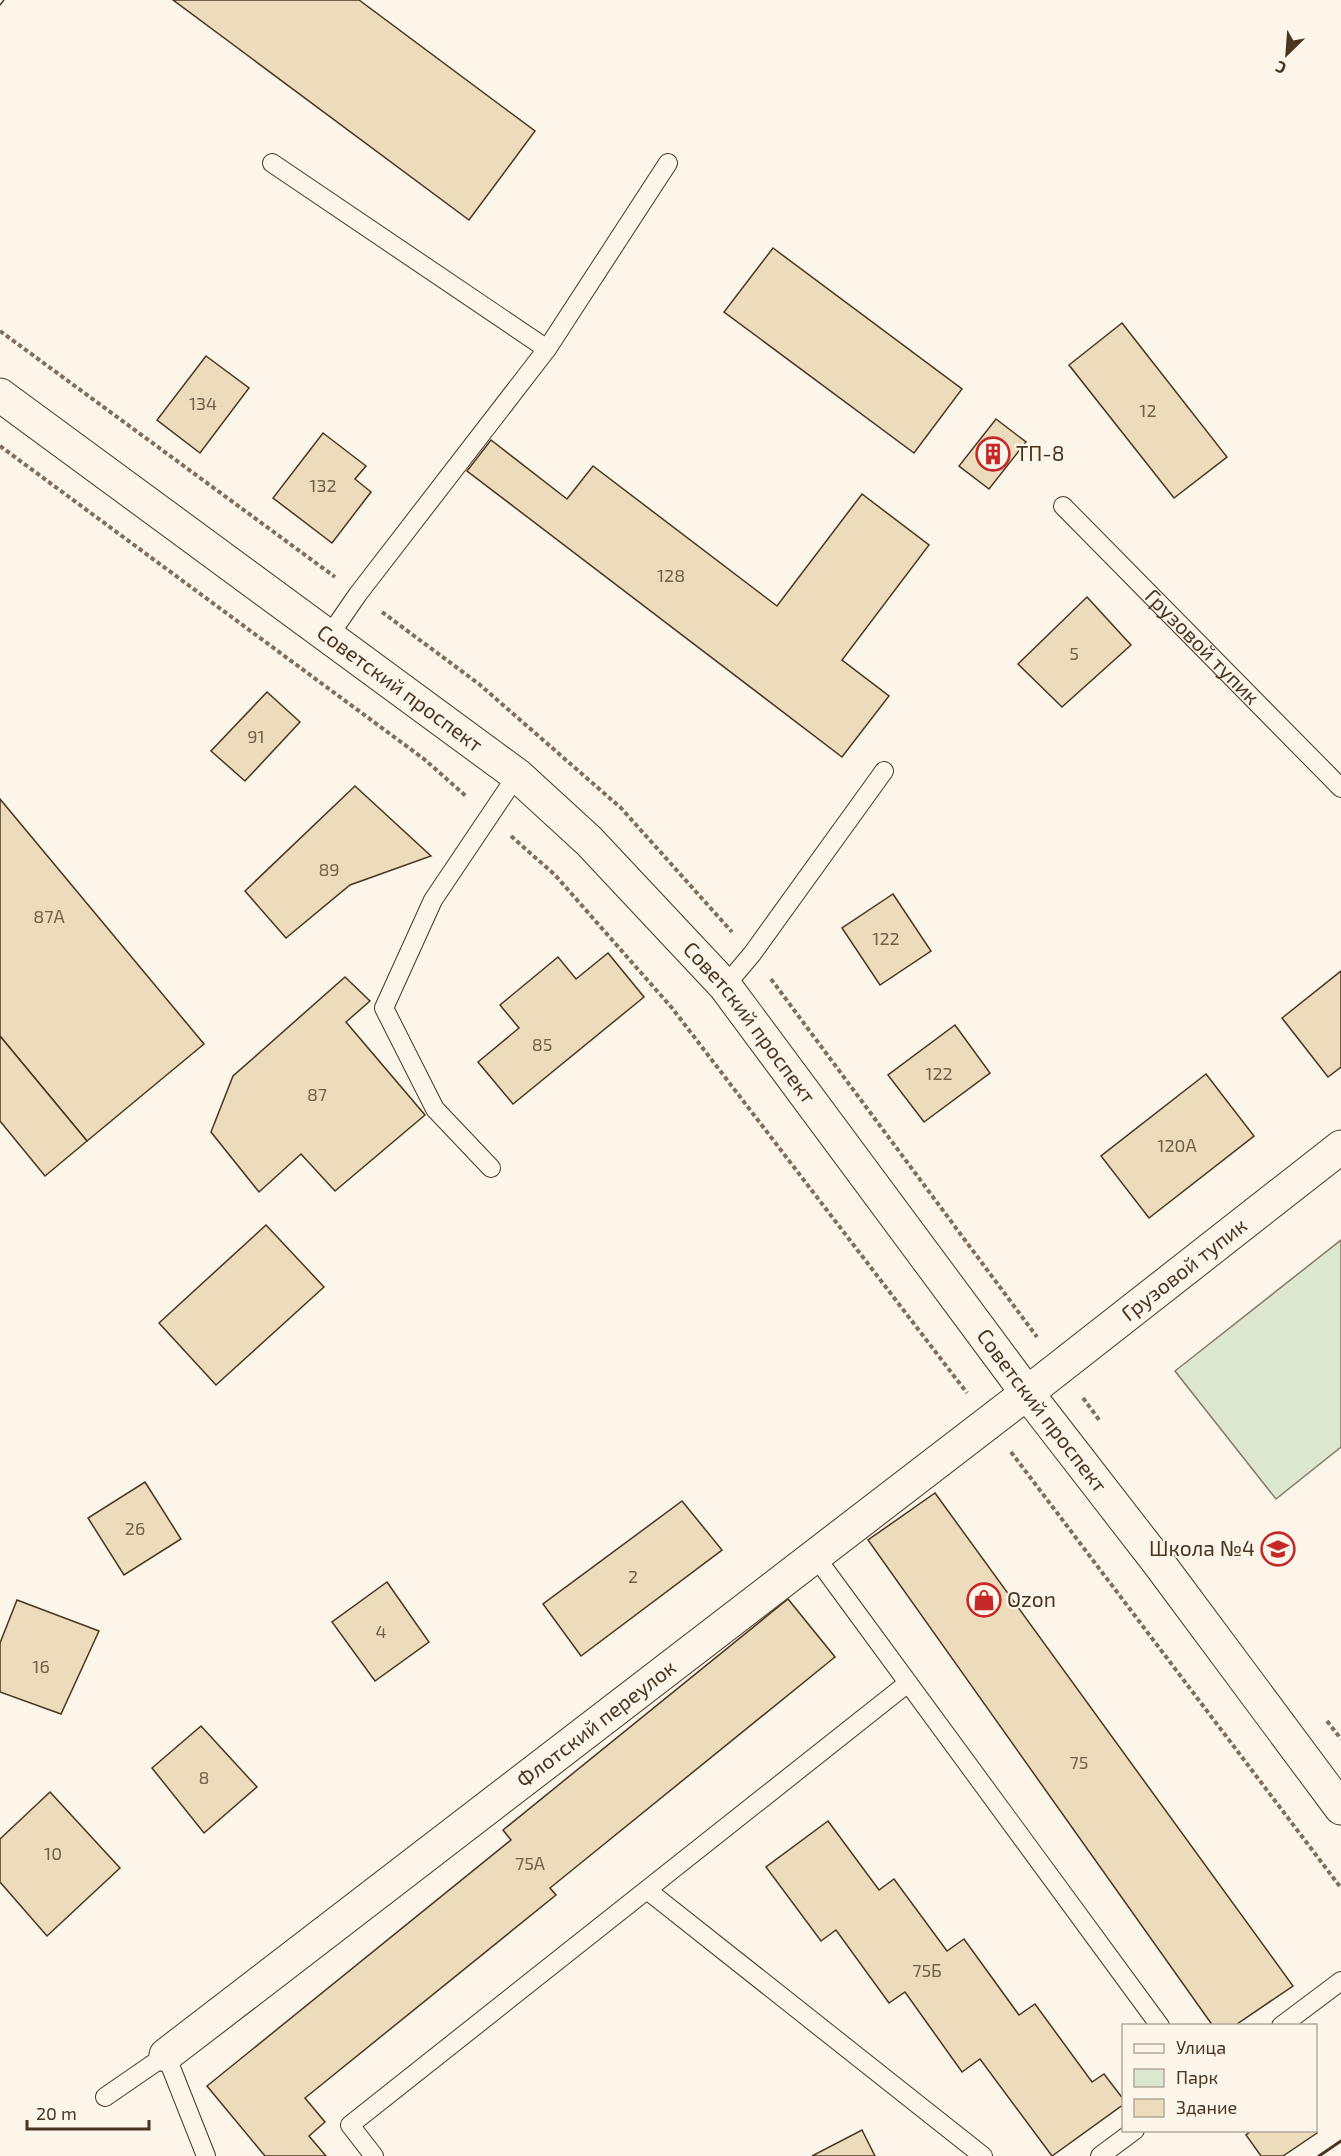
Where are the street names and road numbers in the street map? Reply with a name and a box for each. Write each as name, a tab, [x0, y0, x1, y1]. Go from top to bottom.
street label: Грузовой тупик	[1141, 583, 1265, 709]
street label: Советский проспект	[313, 619, 488, 757]
street label: Советский проспект	[679, 936, 822, 1108]
street label: Грузовой тупик	[1116, 1212, 1251, 1325]
street label: Советский проспект	[973, 1323, 1113, 1497]
street label: Флотский переулок	[511, 1654, 680, 1792]

